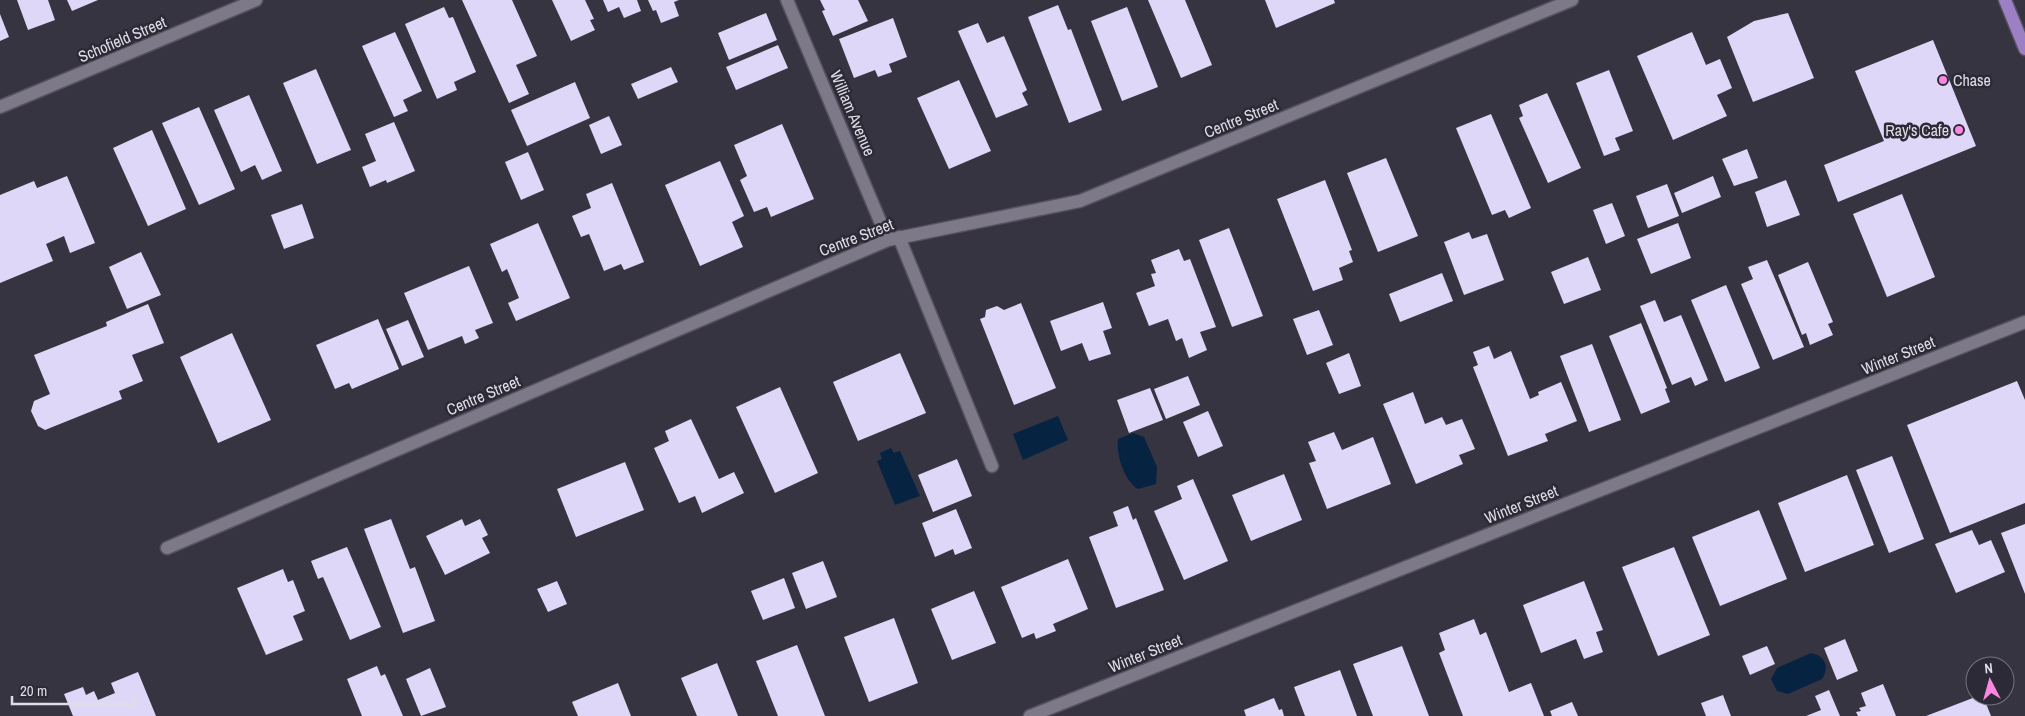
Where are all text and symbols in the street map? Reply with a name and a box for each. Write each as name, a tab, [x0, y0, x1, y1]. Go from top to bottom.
street label: Schofield Street	[75, 11, 170, 67]
street label: William Avenue	[825, 67, 881, 159]
place label: Chase	[1953, 69, 1991, 91]
marker: Chase	[1937, 74, 1949, 86]
street label: Centre Street	[1201, 93, 1282, 143]
place label: Ray's Cafe	[1885, 119, 1949, 141]
marker: Ray's Cafe	[1953, 124, 1965, 136]
street label: Centre Street	[816, 213, 897, 261]
street label: Winter Street	[1858, 330, 1938, 380]
street label: Centre Street	[443, 369, 524, 420]
street label: Winter Street	[1481, 479, 1561, 529]
street label: Winter Street	[1105, 628, 1185, 678]
north arrow	[1965, 656, 2015, 706]
text: N	[1984, 659, 1994, 677]
scale bar	[12, 674, 135, 706]
text: 20 m	[20, 680, 47, 701]

